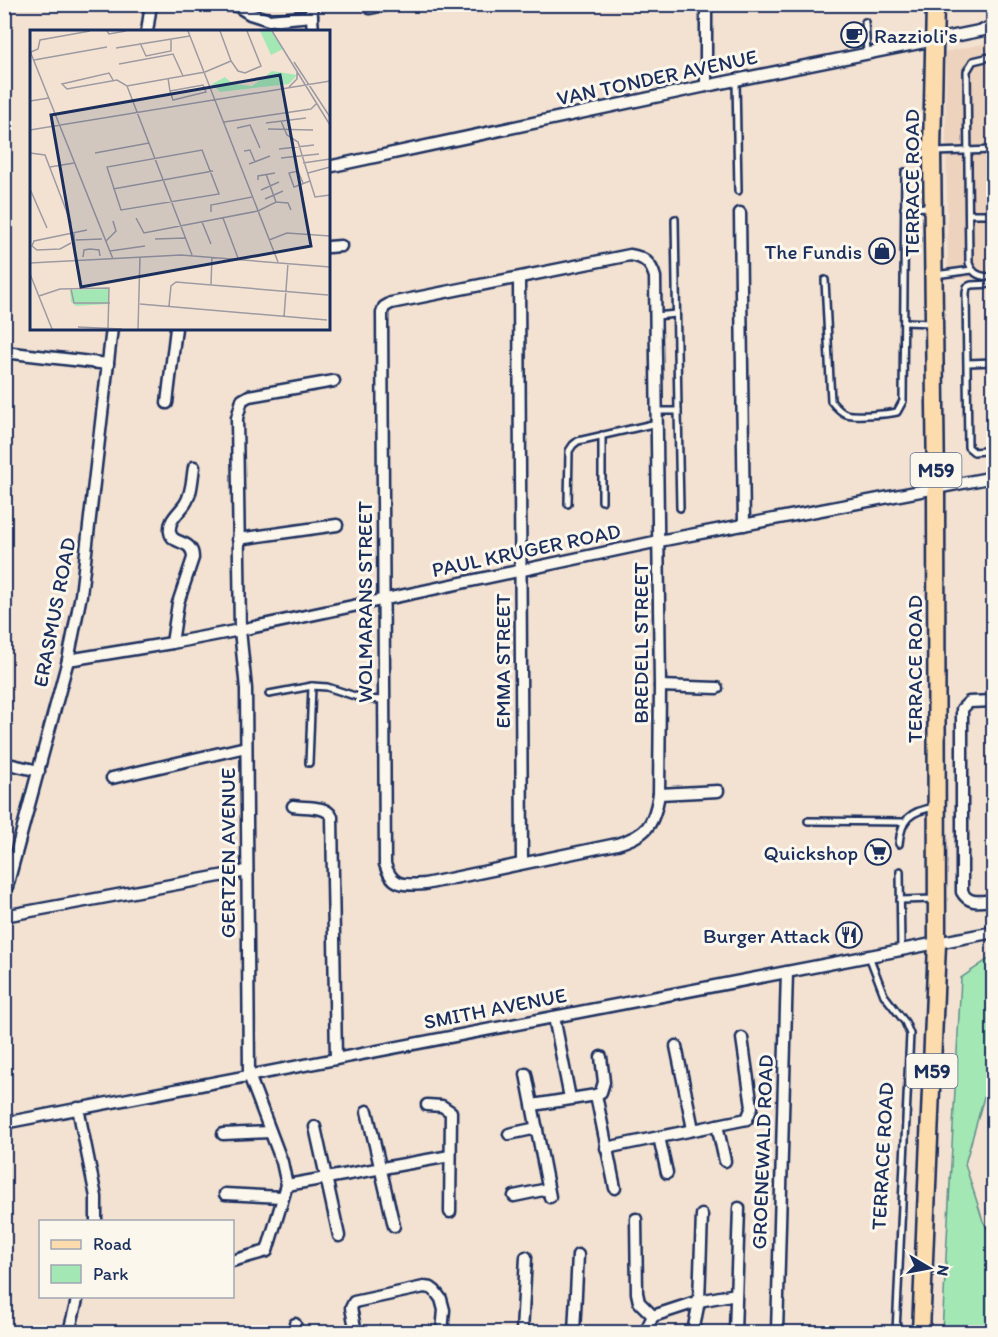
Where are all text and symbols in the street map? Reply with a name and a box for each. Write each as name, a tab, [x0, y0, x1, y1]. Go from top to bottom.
cafe icon: Razzioli's	[839, 20, 869, 50]
place label: Razzioli's	[874, 23, 958, 48]
inset map	[30, 30, 330, 330]
street label: VAN TONDER AVENUE	[554, 44, 760, 110]
street label: TERRACE ROAD	[899, 109, 924, 257]
shop icon: The Fundis	[867, 236, 897, 266]
place label: The Fundis	[765, 239, 862, 264]
road number: M59	[910, 453, 962, 487]
street label: WOLMARANS STREET	[352, 501, 377, 703]
street label: PAUL KRUGER ROAD	[429, 518, 623, 582]
street label: ERASMUS ROAD	[27, 535, 81, 689]
street label: BREDELL STREET	[628, 562, 653, 724]
street label: EMMA STREET	[490, 593, 515, 728]
street label: TERRACE ROAD	[902, 595, 927, 743]
street label: GERTZEN AVENUE	[215, 768, 240, 938]
supermarket icon: Quickshop	[863, 837, 893, 867]
place label: Quickshop	[763, 840, 858, 865]
restaurant icon: Burger Attack	[834, 920, 864, 950]
place label: Burger Attack	[703, 923, 830, 948]
street label: SMITH AVENUE	[421, 982, 569, 1034]
street label: GROENEWALD ROAD	[746, 1054, 778, 1250]
road number: M59	[906, 1054, 958, 1088]
street label: TERRACE ROAD	[866, 1081, 898, 1231]
legend	[39, 1220, 234, 1298]
text: Road	[93, 1233, 132, 1255]
north arrow	[899, 1238, 959, 1298]
text: Park	[93, 1263, 128, 1285]
text: N	[933, 1264, 954, 1277]

